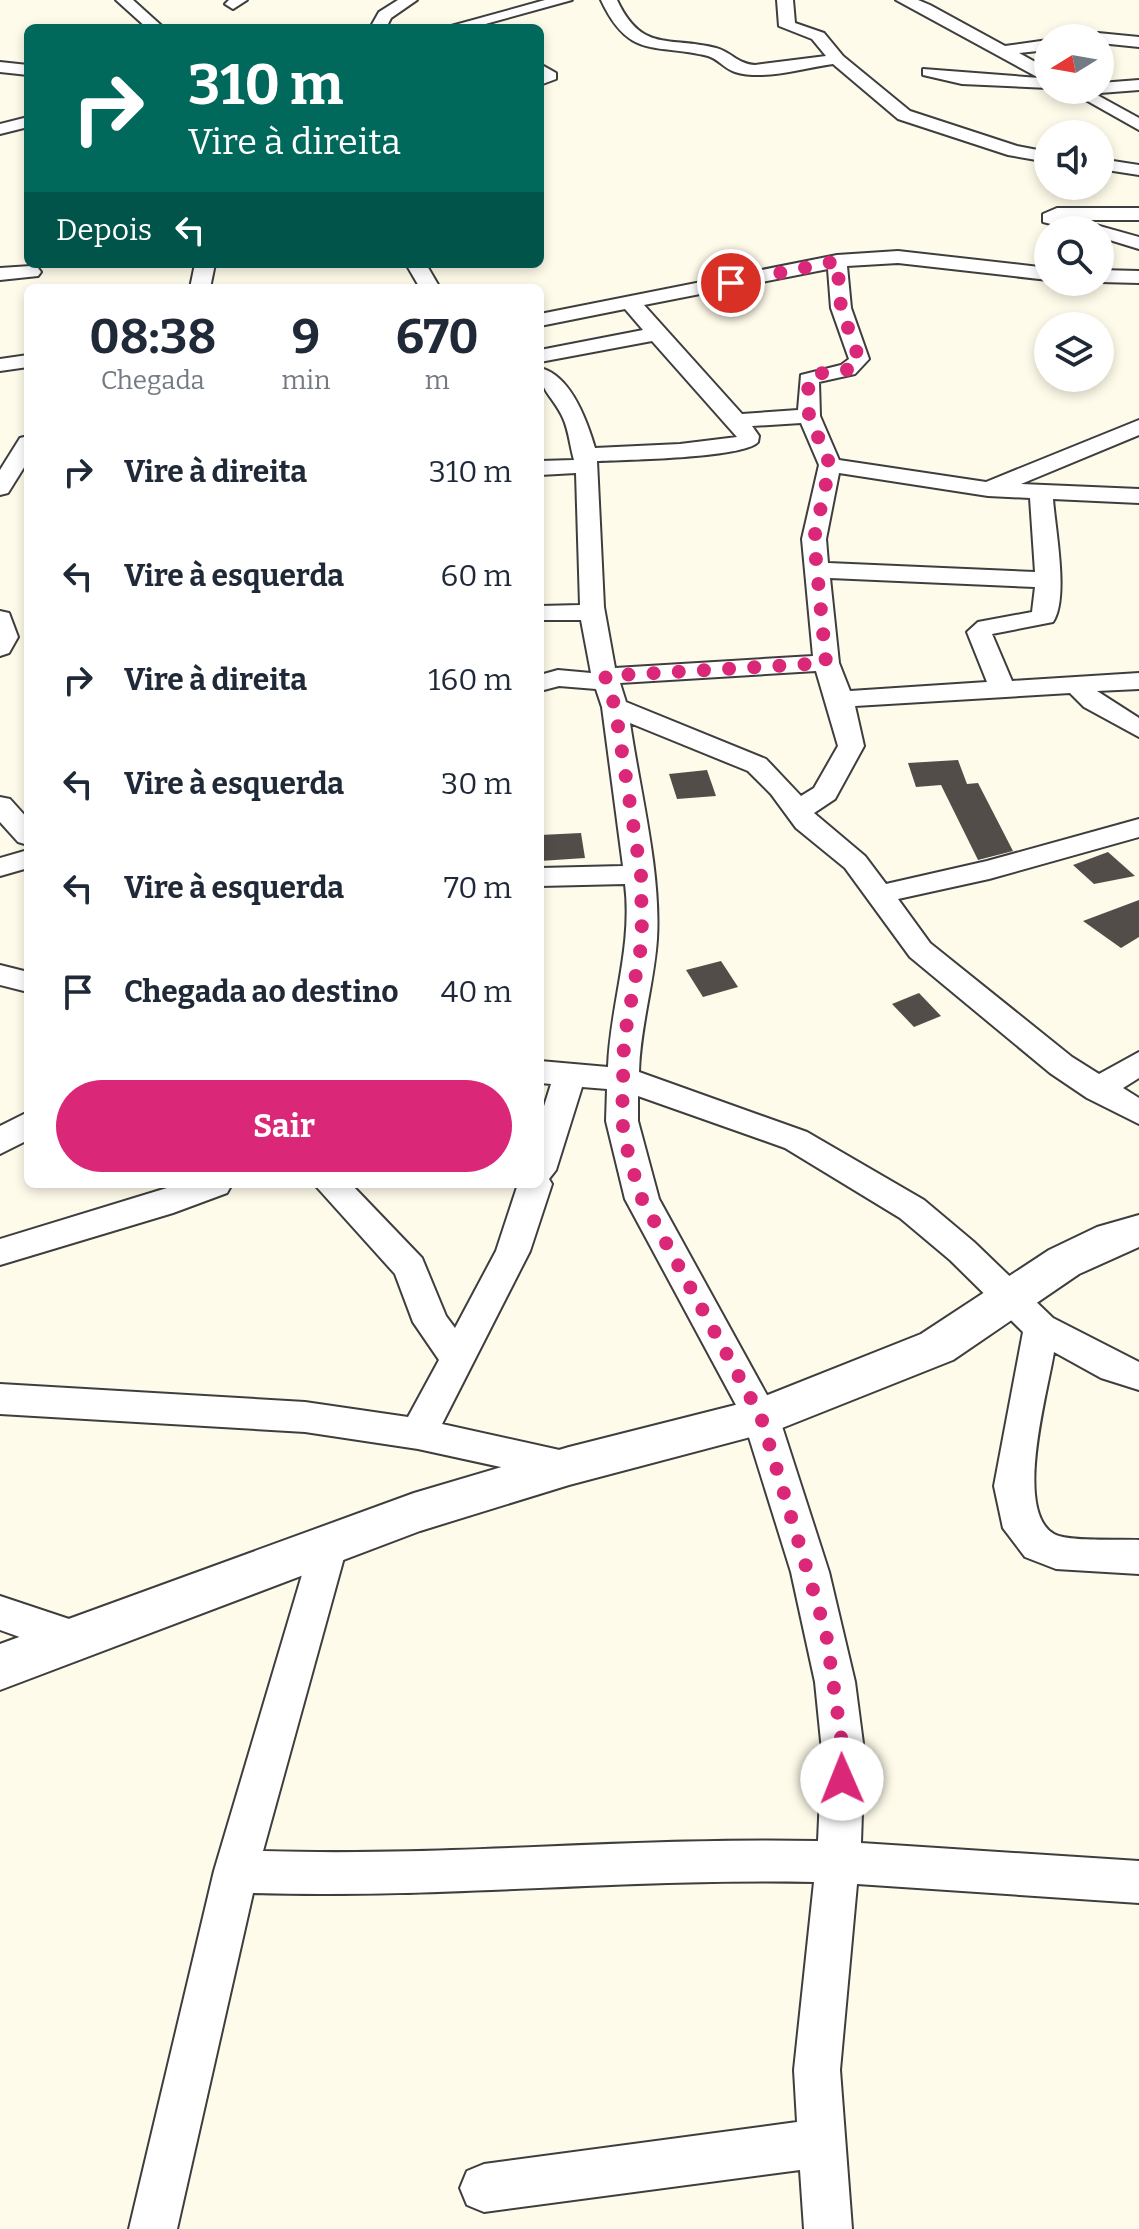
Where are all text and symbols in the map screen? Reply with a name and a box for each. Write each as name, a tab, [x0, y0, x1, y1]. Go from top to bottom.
north arrow	[1034, 24, 1114, 104]
map controls	[1034, 24, 1114, 392]
text: 310 m	[188, 52, 344, 119]
icon: right	[56, 56, 160, 160]
text: Vire à direita	[188, 120, 401, 164]
button: sound	[1034, 120, 1114, 200]
icon: left	[168, 208, 212, 252]
text: Depois	[56, 212, 152, 248]
button: search	[1034, 216, 1114, 296]
pin	[697, 249, 765, 317]
icon: arrive	[709, 261, 753, 305]
text: 08:38	[89, 308, 216, 366]
text: 9	[292, 308, 320, 366]
text: 670	[396, 308, 479, 366]
button: layers	[1034, 312, 1114, 392]
text: Chegada	[101, 365, 205, 396]
text: min	[281, 365, 330, 396]
text: m	[425, 365, 450, 396]
icon: right	[56, 450, 100, 494]
text: Vire à direita	[124, 454, 307, 490]
text: 310 m	[429, 454, 512, 490]
icon: left	[56, 554, 100, 598]
text: Vire à esquerda	[124, 558, 344, 594]
text: 60 m	[441, 558, 512, 594]
icon: right	[56, 658, 100, 702]
text: Vire à direita	[124, 662, 307, 698]
text: 160 m	[428, 662, 512, 698]
icon: left	[56, 762, 100, 806]
text: Vire à esquerda	[124, 766, 344, 802]
text: 30 m	[441, 766, 512, 802]
icon: left	[56, 866, 100, 910]
text: Vire à esquerda	[124, 870, 344, 906]
text: 70 m	[444, 870, 512, 906]
icon: arrive	[56, 970, 100, 1014]
text: Chegada ao destino	[124, 974, 399, 1010]
text: 40 m	[441, 974, 512, 1010]
button: Sair	[56, 1080, 512, 1172]
position arrow	[800, 1737, 884, 1821]

